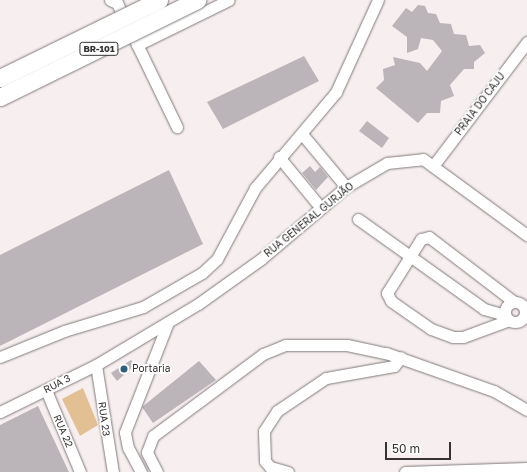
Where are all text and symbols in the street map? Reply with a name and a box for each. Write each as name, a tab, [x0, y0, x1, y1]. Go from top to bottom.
road number: BR-101	[79, 42, 119, 56]
street label: PRAIA DO CAJU	[452, 70, 508, 138]
street label: RUA GENERAL GURJÃO	[262, 180, 356, 260]
place label: Portaria	[132, 363, 170, 375]
marker: Portaria	[119, 364, 129, 374]
street label: RUA 3	[41, 372, 73, 396]
street label: RUA 23	[96, 401, 112, 437]
street label: RUA 22	[51, 413, 75, 449]
scale bar	[387, 434, 453, 460]
text: 50 m	[392, 441, 420, 456]

